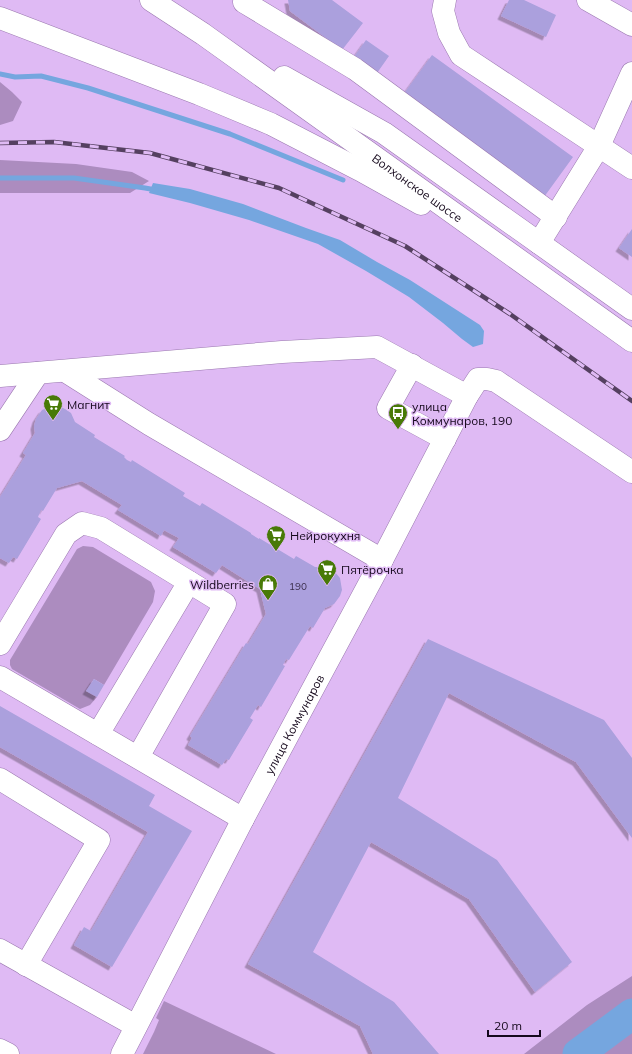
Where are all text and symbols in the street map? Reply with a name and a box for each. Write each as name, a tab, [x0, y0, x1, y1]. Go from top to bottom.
street label: Волхонское шоссе	[369, 150, 466, 225]
supermarket icon: Магнит	[42, 393, 64, 421]
place label: Магнит	[67, 397, 110, 412]
place label: улица Коммунаров, 190	[412, 399, 512, 428]
bus stop icon: улица Коммунаров, 190	[387, 402, 409, 430]
supermarket icon: Нейрокухня	[265, 524, 287, 552]
place label: Нейрокухня	[290, 528, 360, 543]
supermarket icon: Пятёрочка	[316, 558, 338, 586]
place label: Пятёрочка	[341, 562, 404, 577]
shop icon: Wildberries	[257, 573, 279, 601]
place label: Wildberries	[190, 577, 254, 592]
house number: 190	[289, 580, 307, 593]
street label: улица Коммунаров	[261, 671, 327, 777]
scale bar	[488, 1012, 540, 1038]
text: 20 m	[494, 1018, 522, 1033]

